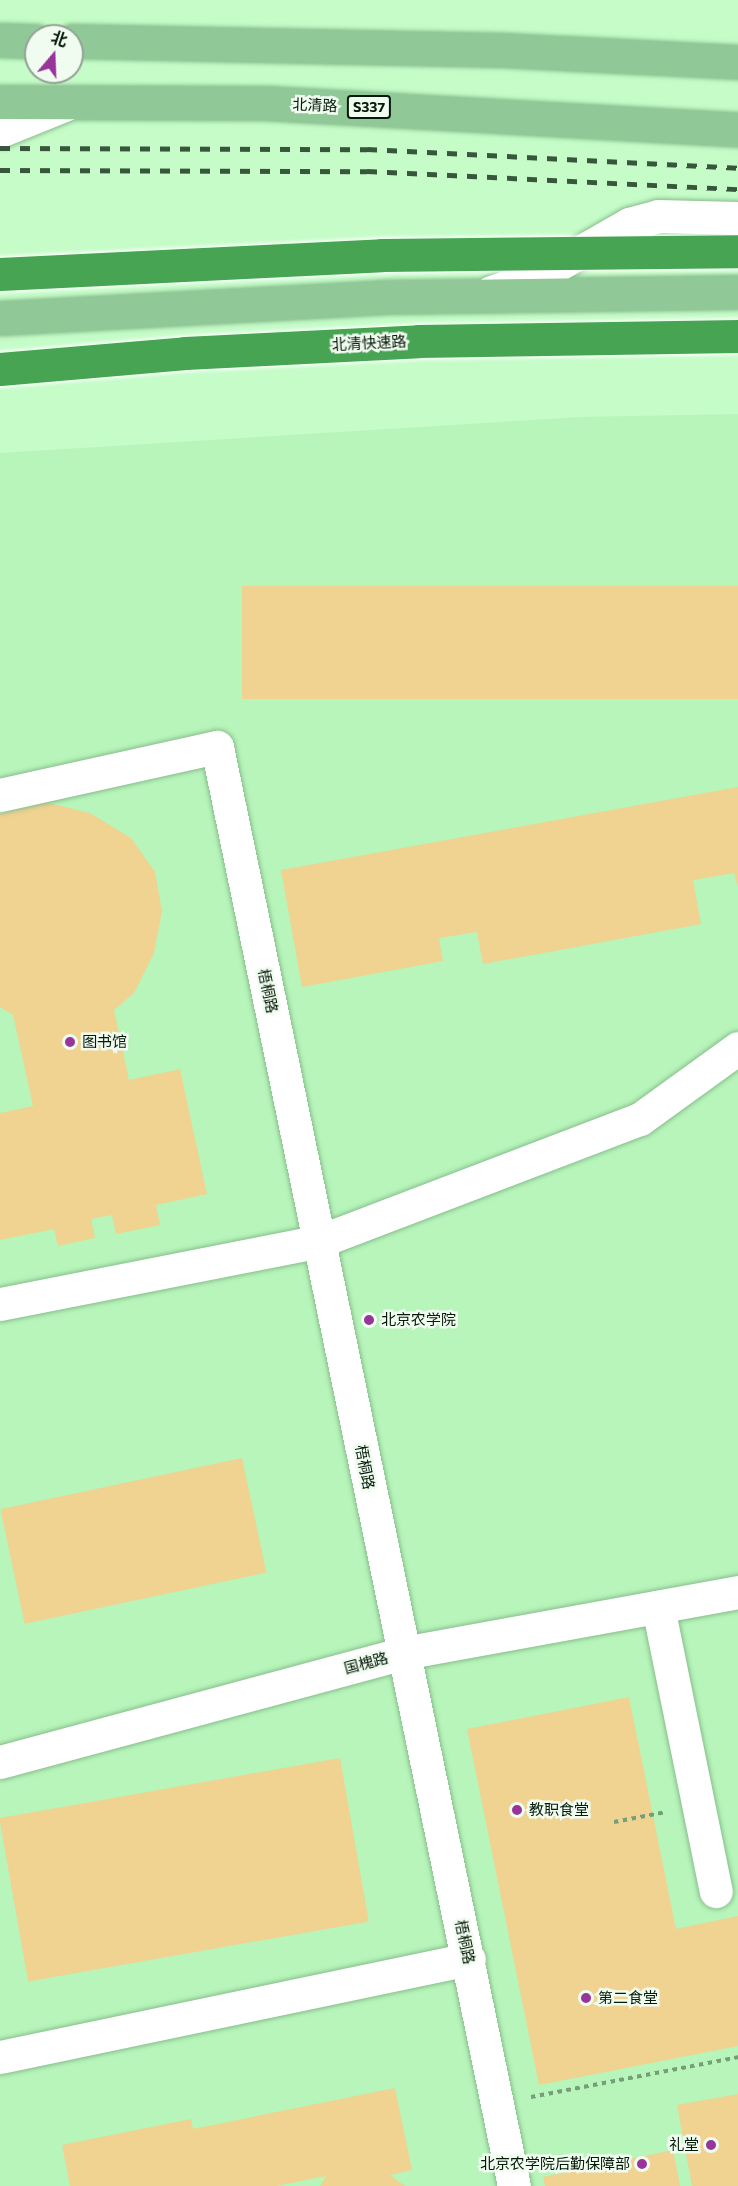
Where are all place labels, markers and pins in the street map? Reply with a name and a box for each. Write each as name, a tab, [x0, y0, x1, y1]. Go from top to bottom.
place label: 图书馆	[82, 1033, 127, 1051]
marker: 图书馆	[63, 1035, 77, 1049]
place label: 北京农学院	[381, 1311, 456, 1329]
marker: 北京农学院	[362, 1313, 376, 1327]
place label: 教职食堂	[529, 1801, 589, 1819]
marker: 教职食堂	[510, 1803, 524, 1817]
place label: 第二食堂	[598, 1989, 658, 2007]
marker: 第二食堂	[579, 1991, 593, 2005]
place label: 礼堂	[669, 2136, 699, 2154]
marker: 礼堂	[704, 2138, 718, 2152]
place label: 北京农学院后勤保障部	[480, 2155, 630, 2173]
marker: 北京农学院后勤保障部	[635, 2157, 649, 2171]

